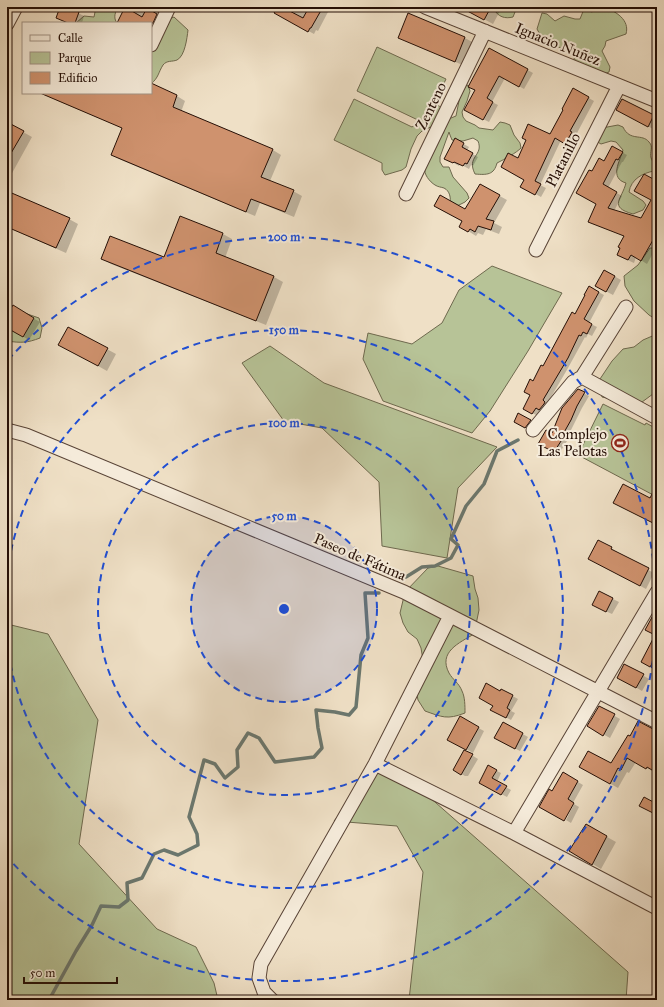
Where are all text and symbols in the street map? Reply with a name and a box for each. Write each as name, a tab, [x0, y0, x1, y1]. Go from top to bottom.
street label: Ignacio Nuñez	[513, 19, 604, 69]
legend	[22, 22, 152, 94]
text: Calle	[58, 31, 83, 45]
text: Parque	[58, 51, 91, 66]
text: Edificio	[58, 71, 97, 85]
street label: Zenteno	[412, 79, 450, 133]
street label: Platanillo	[542, 130, 584, 190]
text: 200 m	[268, 230, 301, 244]
text: 150 m	[269, 323, 300, 337]
text: 100 m	[268, 416, 301, 430]
place label: Complejo Las Pelotas	[538, 425, 607, 460]
sports icon: Complejo Las Pelotas	[610, 433, 630, 453]
text: 50 m	[271, 509, 298, 523]
street label: Paseo de Fátima	[311, 529, 409, 585]
centre of rings	[277, 602, 291, 616]
scale bar	[24, 959, 117, 985]
text: 50 m	[30, 966, 55, 980]

